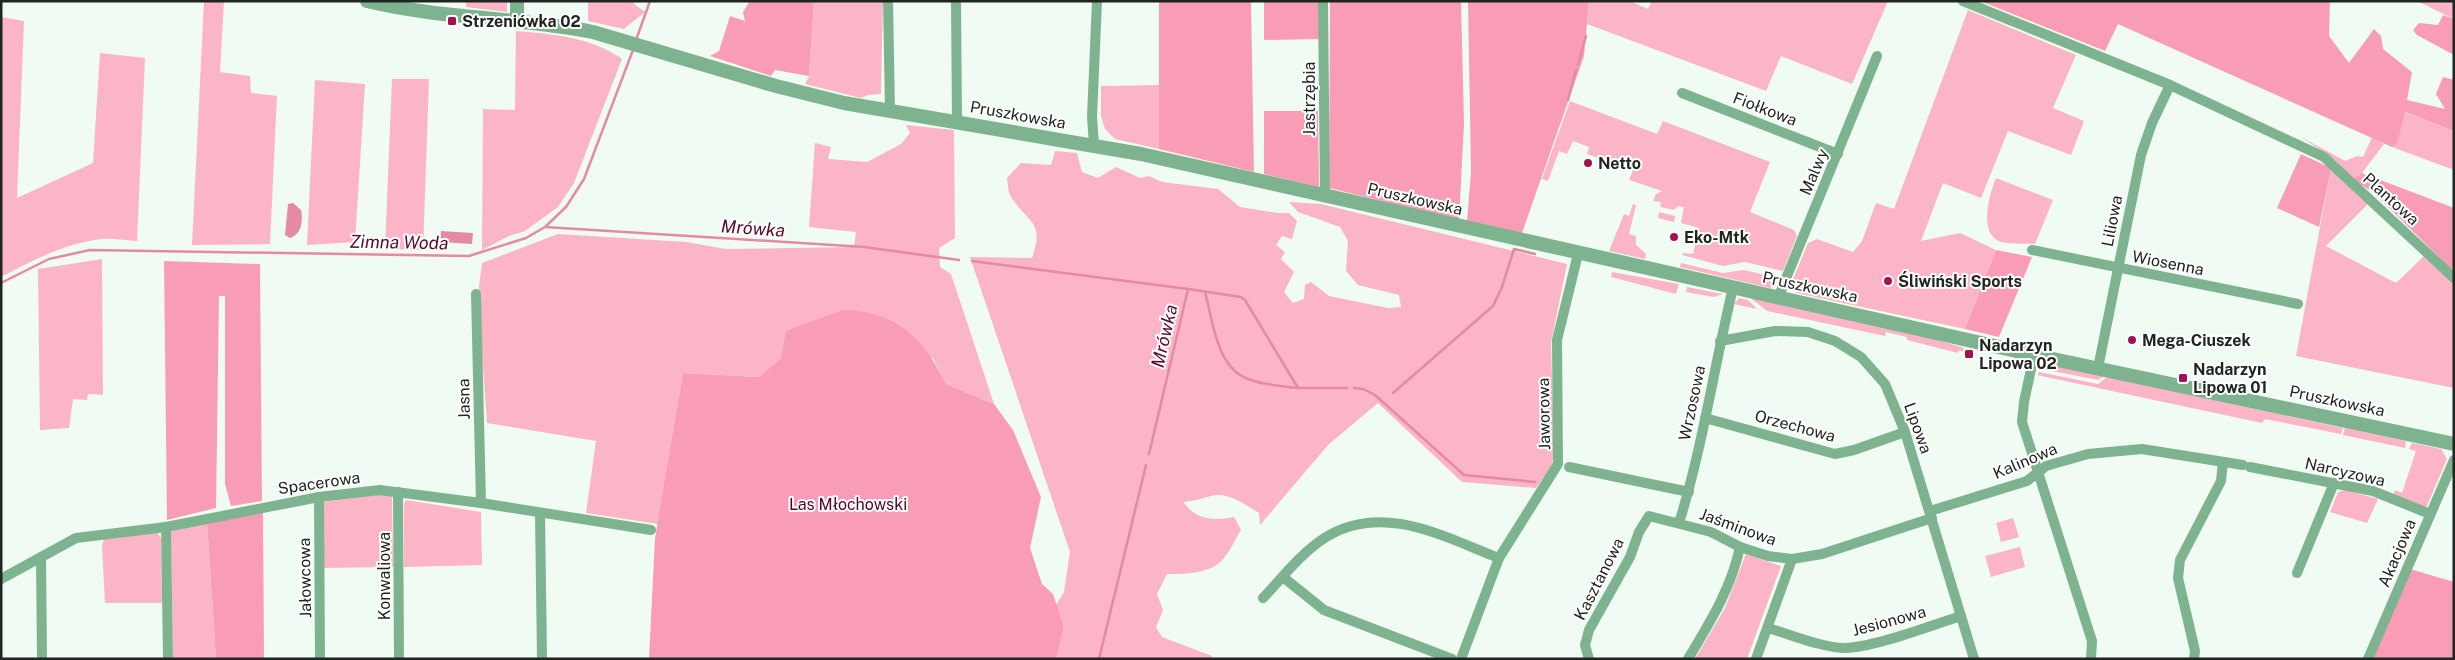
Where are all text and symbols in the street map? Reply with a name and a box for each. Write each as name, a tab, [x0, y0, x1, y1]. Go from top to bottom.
place label: Strzeniówka 02	[462, 12, 581, 31]
marker: Strzeniówka 02	[446, 15, 458, 27]
street label: Jastrzębia	[1300, 62, 1319, 136]
street label: Fiołkowa	[1730, 88, 1800, 130]
street label: Pruszkowska	[969, 97, 1067, 133]
street label: Malwy	[1796, 145, 1832, 198]
place label: Netto	[1598, 154, 1641, 173]
marker: Netto	[1582, 157, 1594, 169]
street label: Plantowa	[2359, 169, 2423, 229]
street label: Pruszkowska	[1366, 179, 1464, 219]
street label: Liliowa	[2098, 194, 2126, 248]
water label: Mrówka	[720, 215, 786, 241]
place label: Eko-Mtk	[1684, 228, 1749, 247]
water label: Zimna Woda	[349, 231, 449, 253]
marker: Eko-Mtk	[1668, 231, 1680, 243]
street label: Wiosenna	[2131, 247, 2205, 279]
street label: Pruszkowska	[1761, 268, 1859, 306]
place label: Śliwiński Sports	[1898, 271, 2022, 291]
marker: Śliwiński Sports	[1882, 275, 1894, 287]
water label: Mrówka	[1147, 302, 1181, 370]
place label: Mega-Ciuszek	[2142, 331, 2251, 350]
marker: Mega-Ciuszek	[2126, 334, 2138, 346]
place label: Nadarzyn Lipowa 02	[1979, 336, 2057, 373]
marker: Nadarzyn Lipowa 02	[1963, 348, 1975, 360]
place label: Nadarzyn Lipowa 01	[2193, 360, 2267, 397]
street label: Wrzosowa	[1675, 364, 1709, 442]
marker: Nadarzyn Lipowa 01	[2177, 372, 2189, 384]
street label: Jasna	[454, 378, 474, 420]
street label: Jaworowa	[1534, 378, 1554, 450]
street label: Pruszkowska	[2288, 382, 2386, 420]
street label: Lipowa	[1900, 400, 1936, 456]
street label: Orzechowa	[1753, 406, 1837, 446]
street label: Kalinowa	[1990, 439, 2060, 483]
street label: Narcyzowa	[2303, 454, 2387, 490]
street label: Spacerowa	[277, 468, 361, 498]
park label: Las Młochowski	[789, 495, 907, 514]
street label: Jaśminowa	[1697, 504, 1779, 550]
street label: Akacjowa	[2374, 516, 2420, 590]
street label: Konwaliowa	[375, 532, 394, 620]
street label: Kasztanowa	[1570, 535, 1628, 623]
street label: Jałowcowa	[295, 538, 315, 618]
street label: Jesionowa	[1850, 602, 1928, 640]

